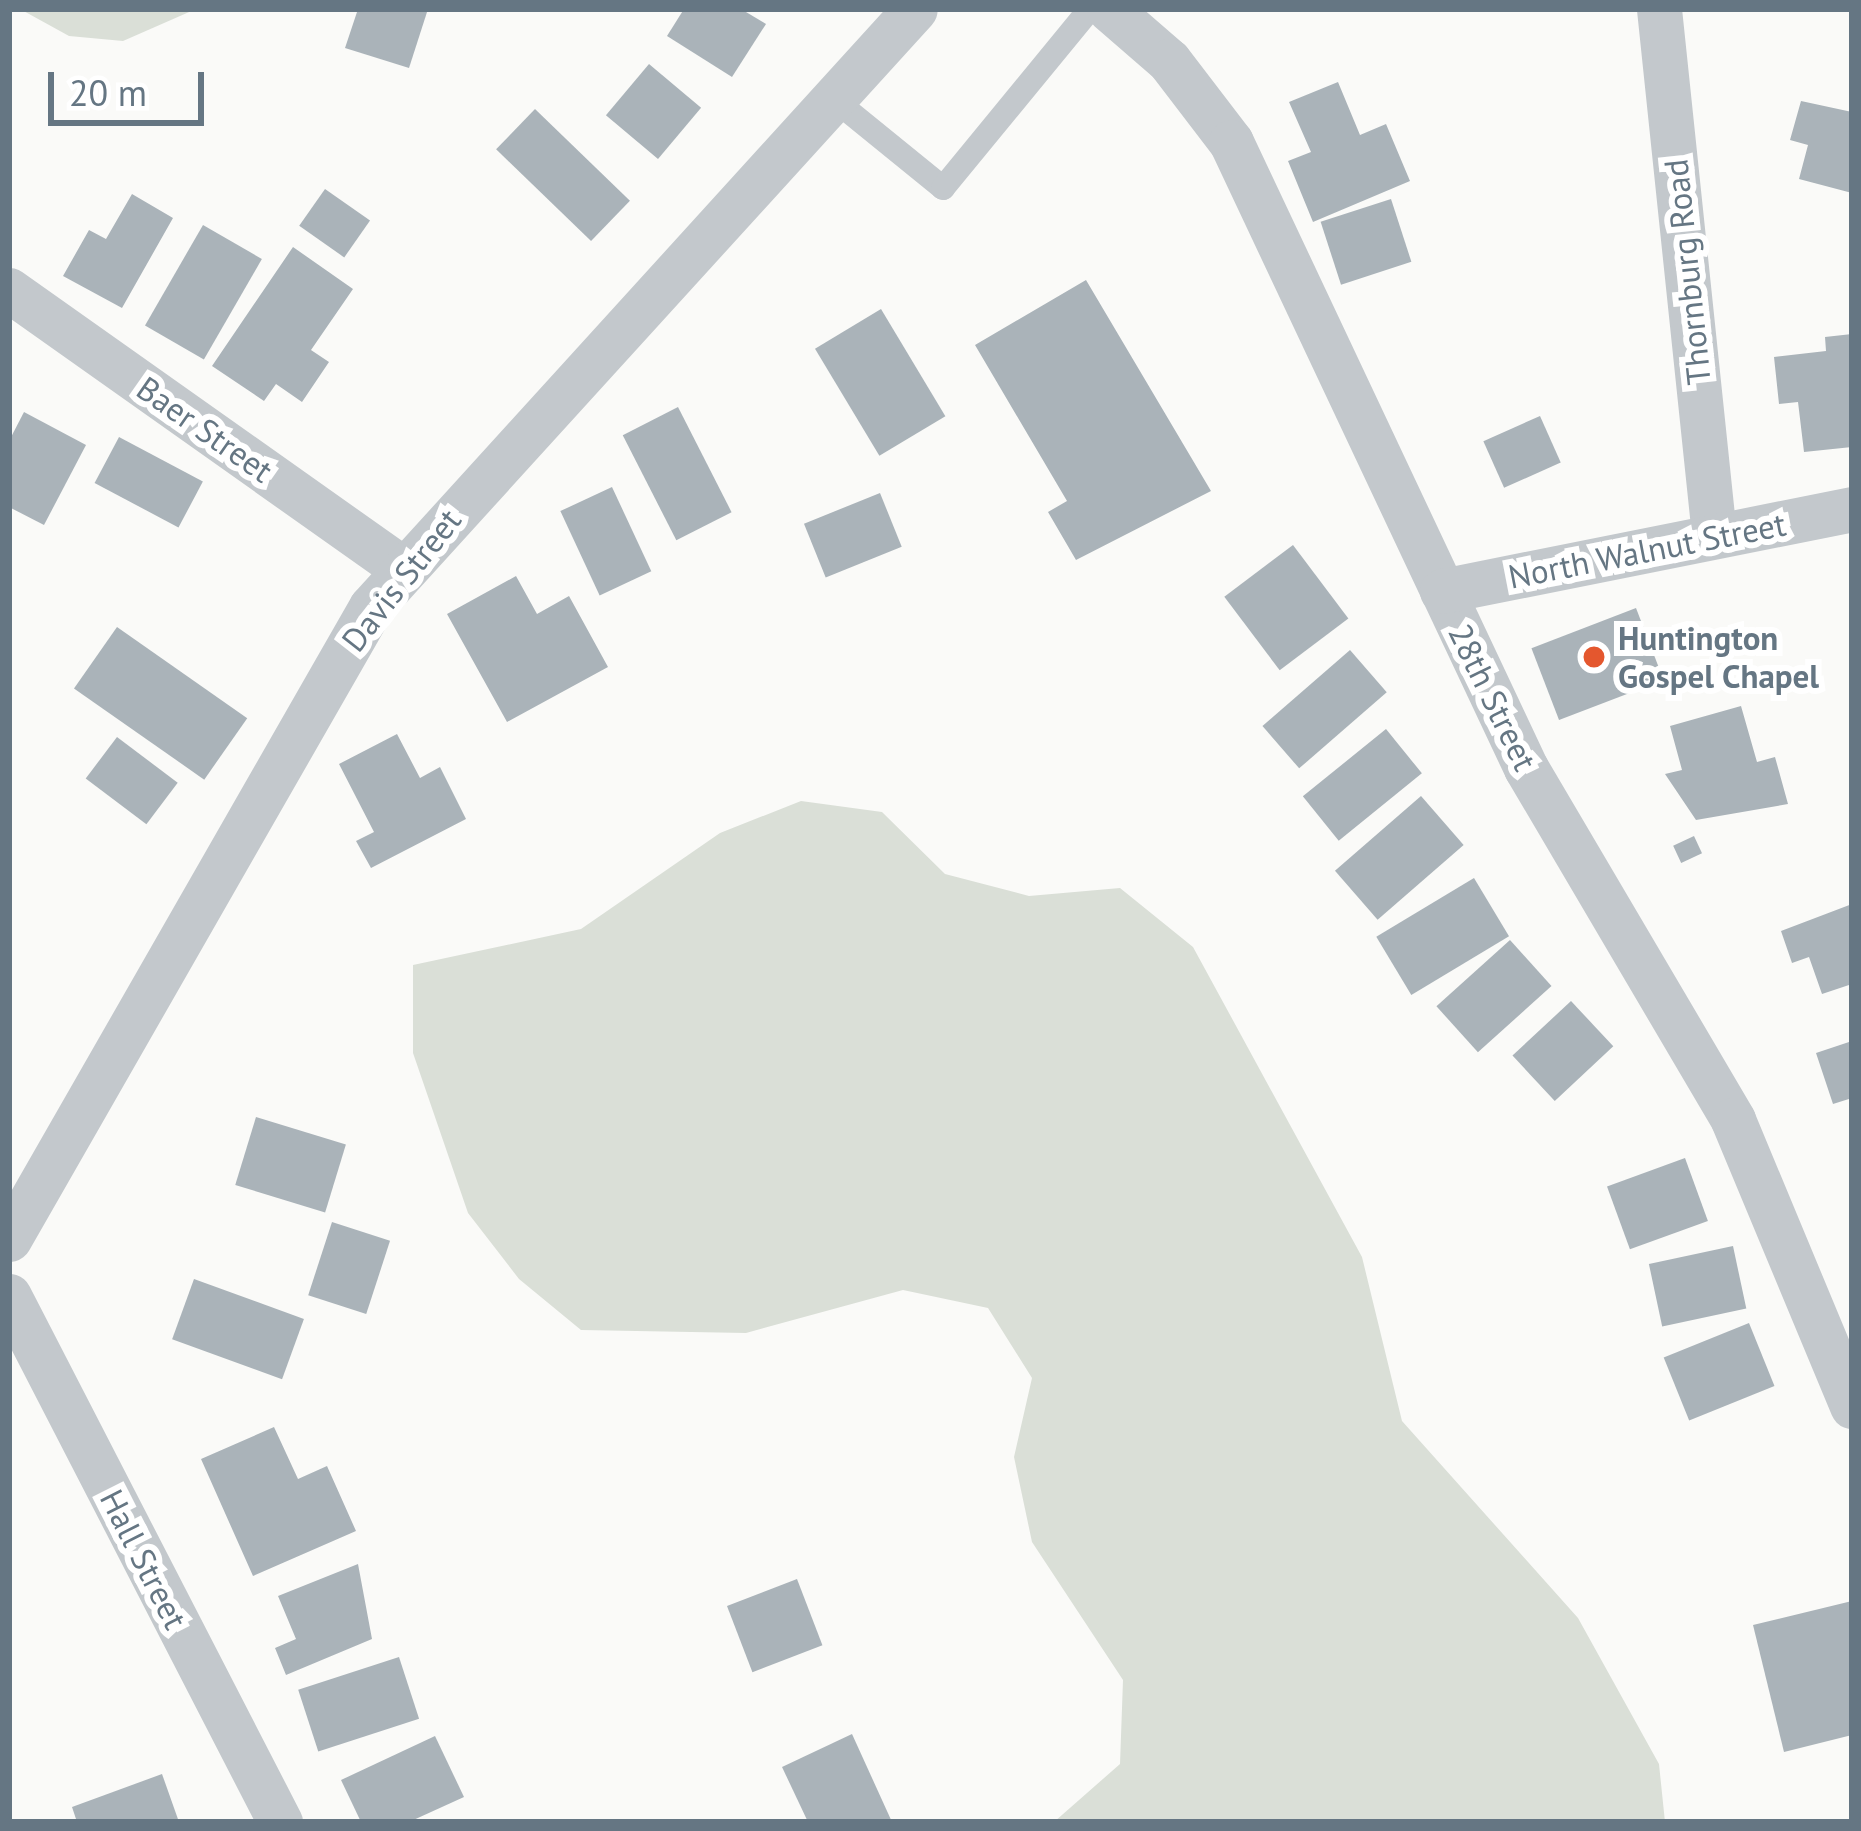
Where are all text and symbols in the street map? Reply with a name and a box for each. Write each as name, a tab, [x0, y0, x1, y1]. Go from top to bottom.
scale bar	[54, 48, 210, 122]
text: 20 m	[69, 69, 147, 116]
street label: Thornburg Road	[1655, 157, 1719, 387]
street label: Baer Street	[129, 368, 281, 490]
street label: Davis Street	[333, 501, 469, 659]
street label: North Walnut Street	[1505, 504, 1789, 596]
street label: 28th Street	[1441, 617, 1545, 777]
place label: Huntington Gospel Chapel	[1618, 618, 1819, 696]
marker: Huntington Gospel Chapel	[1581, 644, 1607, 670]
street label: Hall Street	[92, 1483, 196, 1635]

